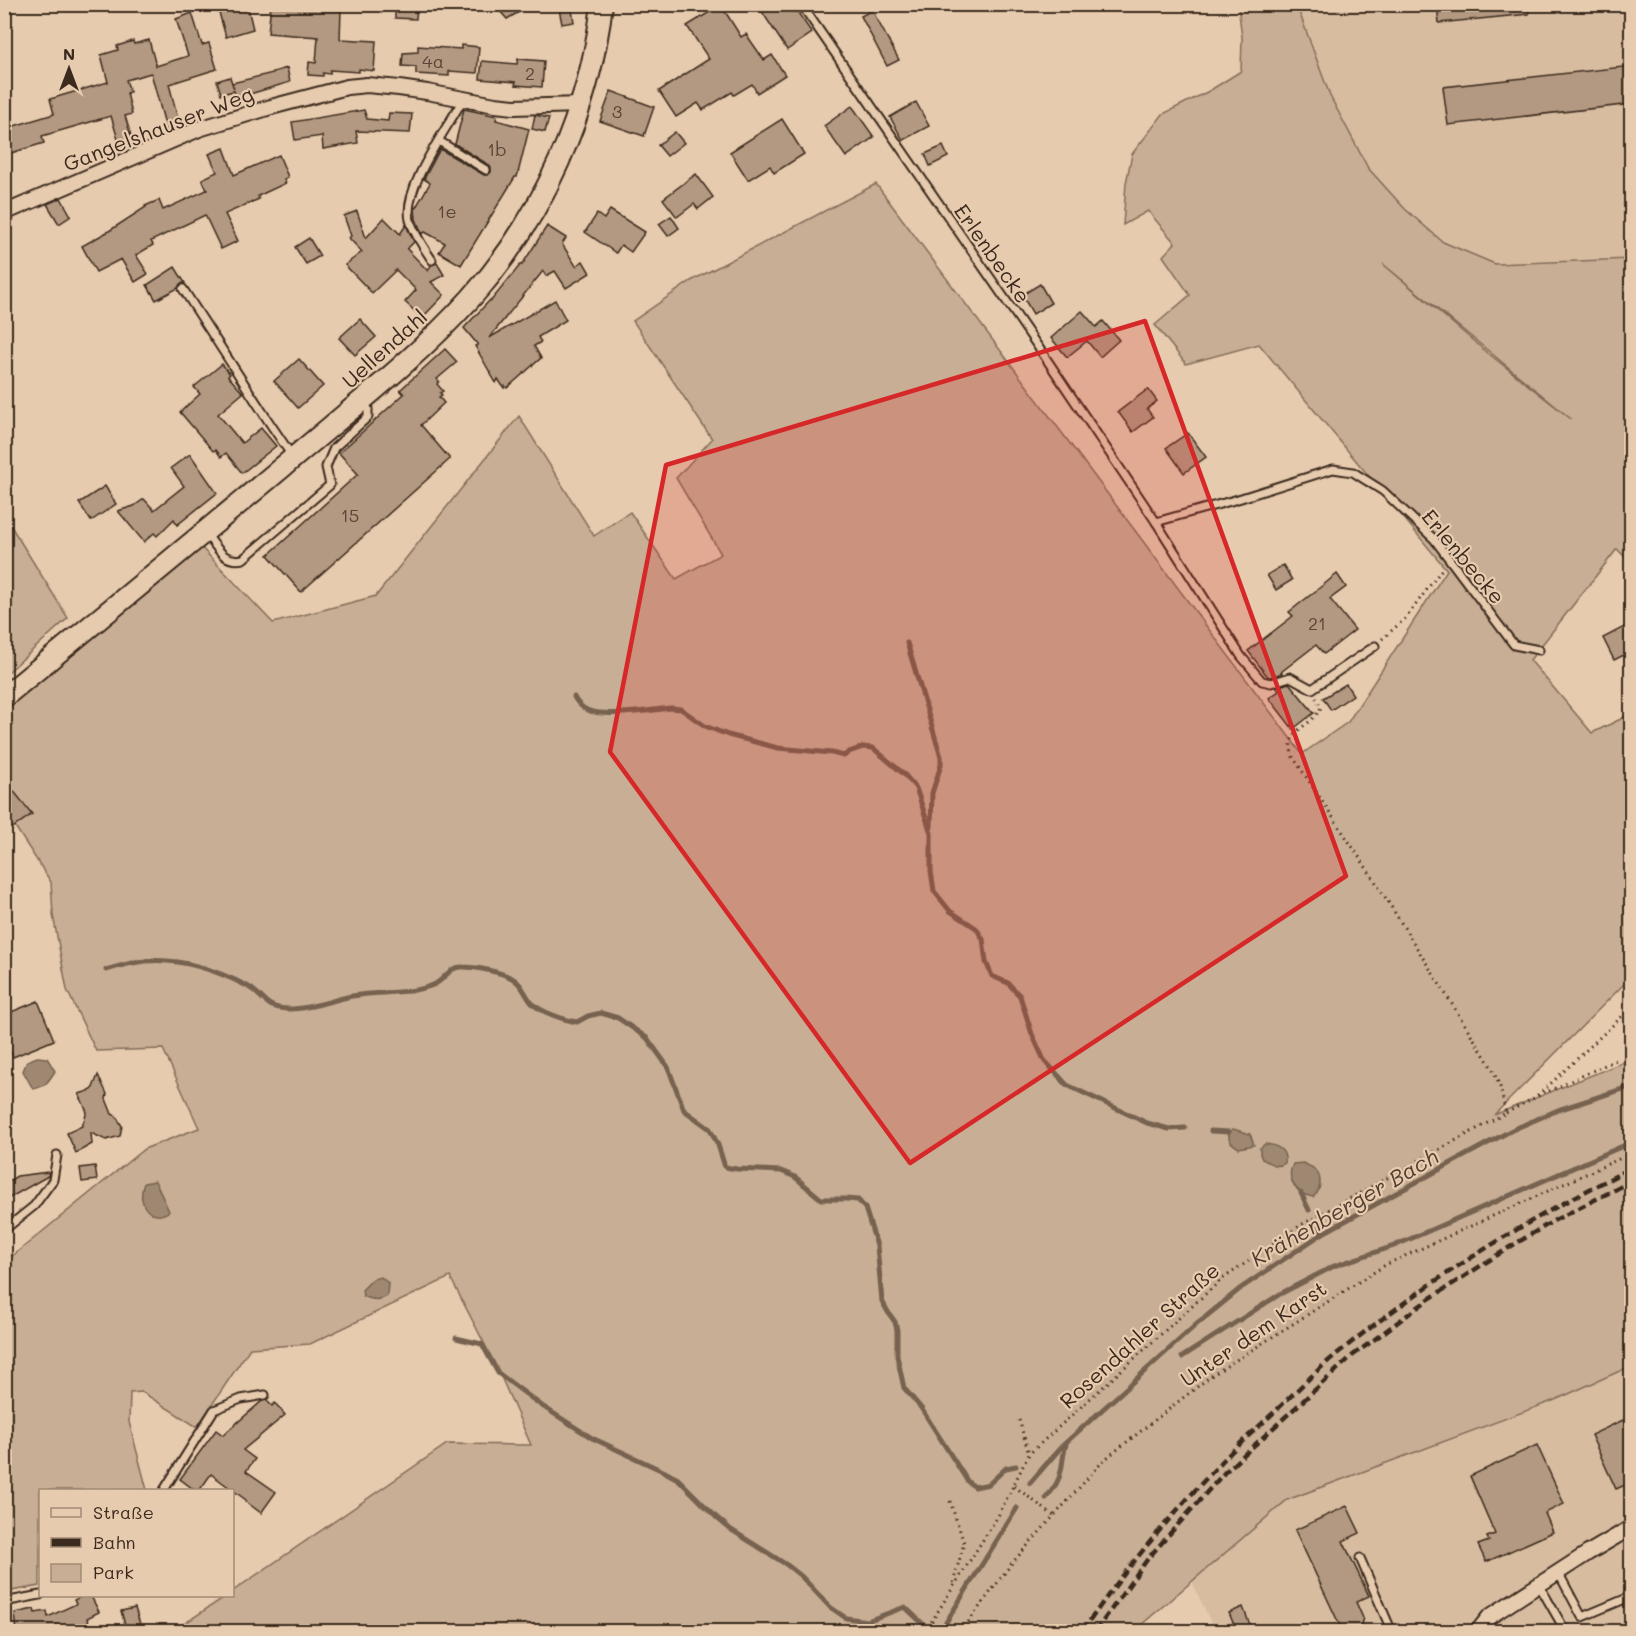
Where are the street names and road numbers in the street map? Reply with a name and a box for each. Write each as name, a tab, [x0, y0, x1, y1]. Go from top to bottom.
street label: Gangelshauser Weg	[59, 79, 257, 177]
street label: Erlenbecke	[949, 198, 1037, 308]
street label: Uellendahl	[336, 303, 432, 393]
street label: Erlenbecke	[1417, 503, 1511, 609]
street label: Rosendahler Straße	[1054, 1256, 1224, 1414]
street label: Unter dem Karst	[1175, 1274, 1331, 1392]

